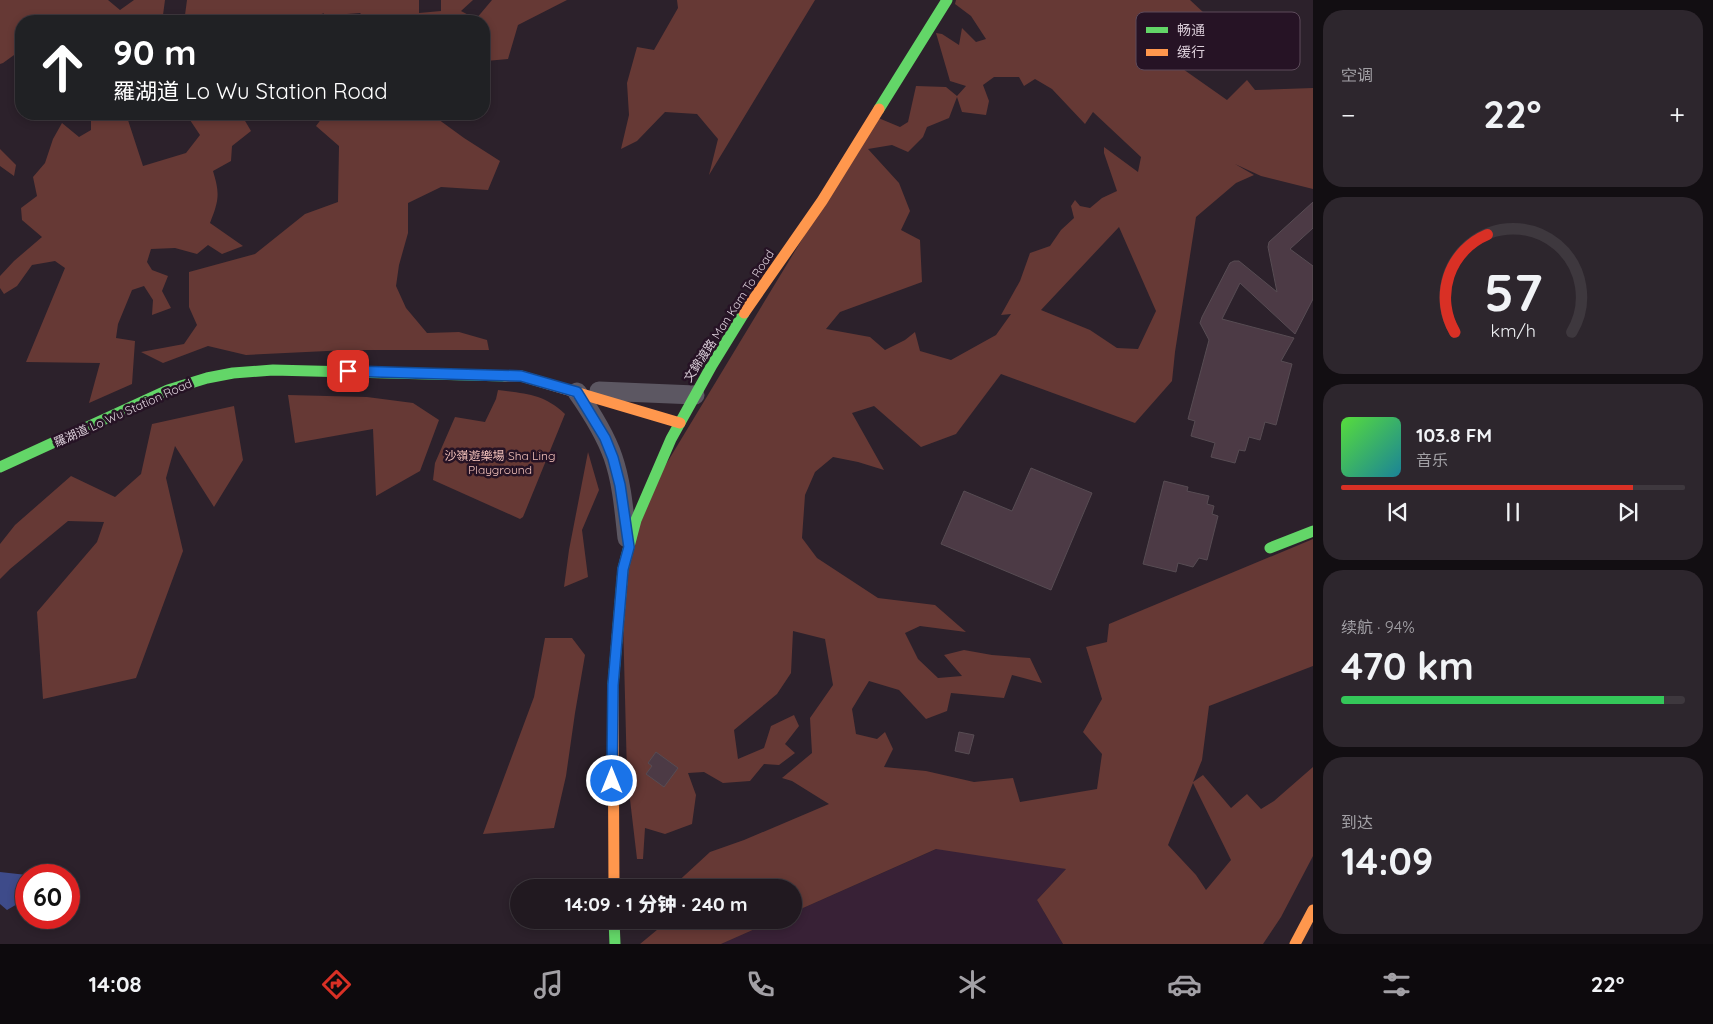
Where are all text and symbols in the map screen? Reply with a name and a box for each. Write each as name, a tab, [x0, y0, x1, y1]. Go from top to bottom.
legend	[1136, 12, 1300, 70]
text: 畅通	[1177, 21, 1205, 39]
text: 90 m	[113, 30, 196, 74]
icon: ahead	[30, 35, 95, 100]
text: 缓行	[1177, 43, 1205, 61]
text: 空调	[1341, 65, 1373, 85]
text: 羅湖道 Lo Wu Station Road	[113, 77, 387, 105]
text: 22°	[1483, 90, 1541, 138]
text: −	[1341, 97, 1356, 132]
text: +	[1669, 97, 1685, 132]
street label: 文錦渡路 Man Kam To Road	[680, 247, 777, 385]
text: 57	[1484, 259, 1542, 324]
text: km/h	[1490, 319, 1536, 341]
pin	[327, 350, 369, 392]
icon: arrive	[334, 357, 362, 385]
street label: 羅湖道 Lo Wu Station Road	[51, 375, 194, 450]
text: 103.8 FM	[1416, 423, 1492, 447]
park label: 沙嶺遊樂場 Sha Ling Playground	[445, 448, 555, 477]
text: 音乐	[1416, 450, 1448, 470]
icon: previous	[1384, 498, 1412, 526]
icon: pause	[1499, 498, 1527, 526]
icon: next	[1614, 498, 1642, 526]
text: 续航 · 94%	[1341, 617, 1415, 637]
text: 470 km	[1341, 642, 1474, 690]
position arrow	[585, 754, 637, 806]
text: 到达	[1341, 812, 1373, 832]
text: 14:09	[1341, 837, 1433, 885]
speed limit sign: 60	[15, 864, 80, 929]
text: 14:09 · 1 分钟 · 240 m	[564, 892, 748, 916]
icon: directions	[319, 967, 354, 1002]
icon: music	[531, 967, 566, 1002]
icon: phone	[743, 967, 778, 1002]
icon: climate	[955, 967, 990, 1002]
icon: car	[1167, 967, 1202, 1002]
icon: filters	[1379, 967, 1414, 1002]
text: 14:08	[89, 970, 142, 998]
text: 22°	[1591, 970, 1624, 998]

